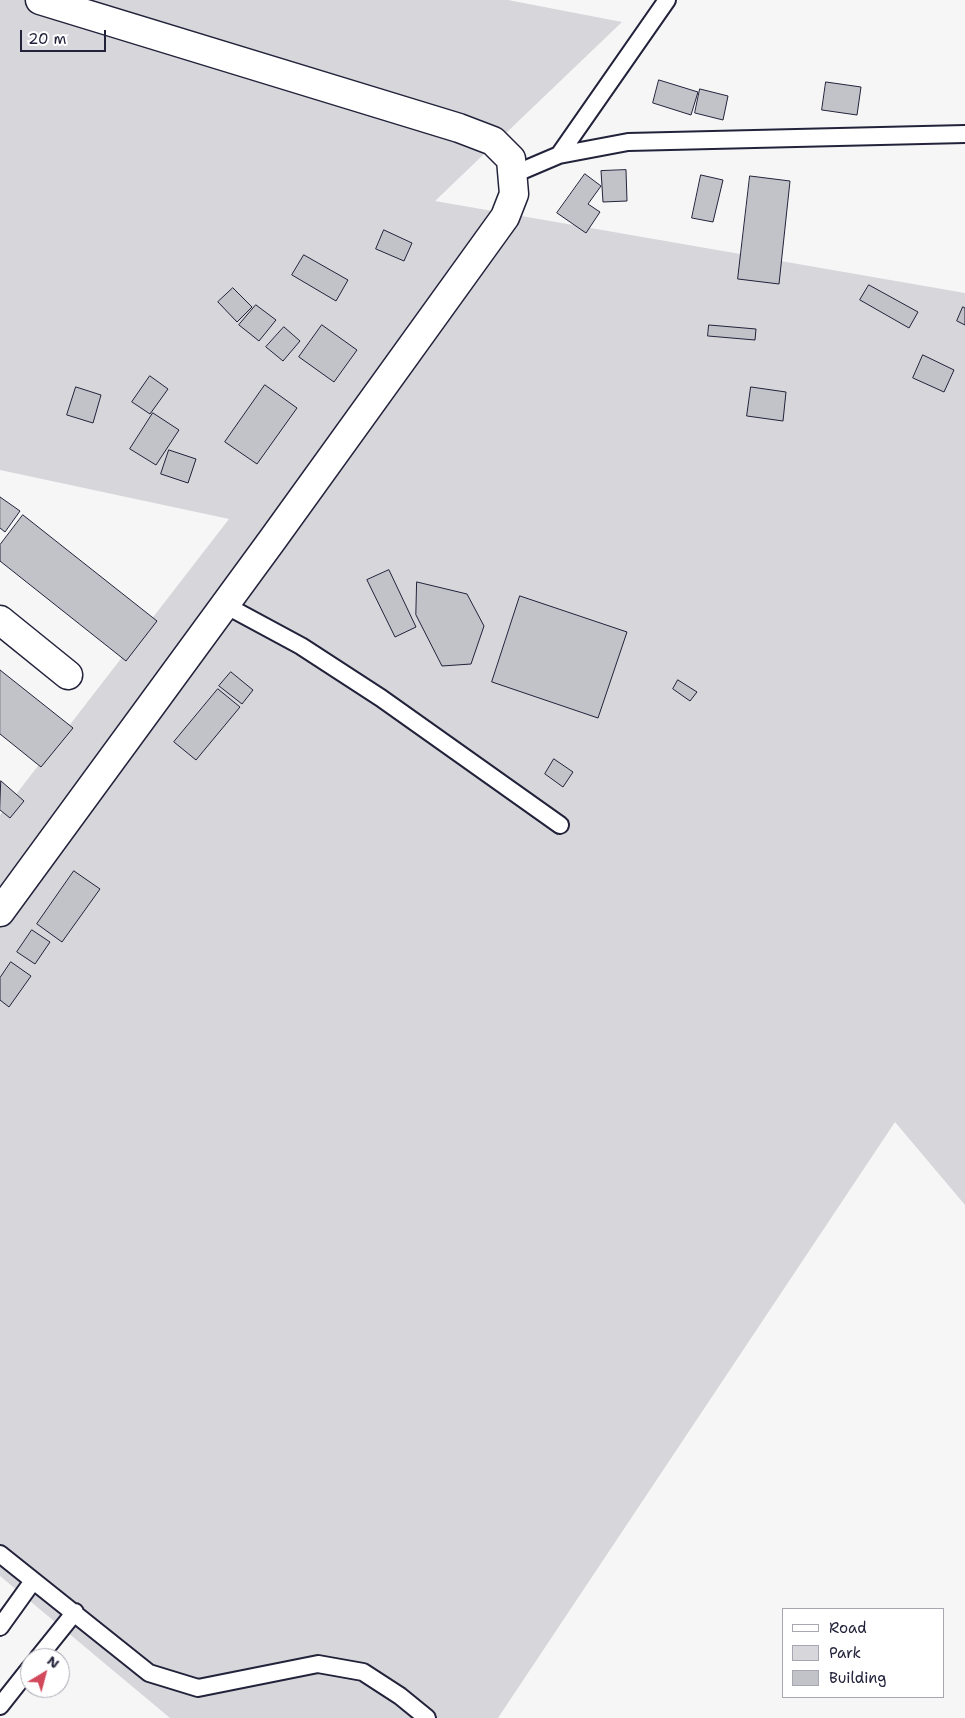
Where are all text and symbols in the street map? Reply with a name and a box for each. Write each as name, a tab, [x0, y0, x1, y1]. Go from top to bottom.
scale bar	[22, 20, 109, 52]
text: 20 m	[28, 29, 67, 49]
legend	[782, 1608, 945, 1698]
text: Road	[829, 1618, 867, 1638]
text: Park	[829, 1643, 861, 1663]
north arrow	[20, 1648, 70, 1698]
text: N	[44, 1651, 63, 1672]
text: Building	[829, 1668, 886, 1688]

